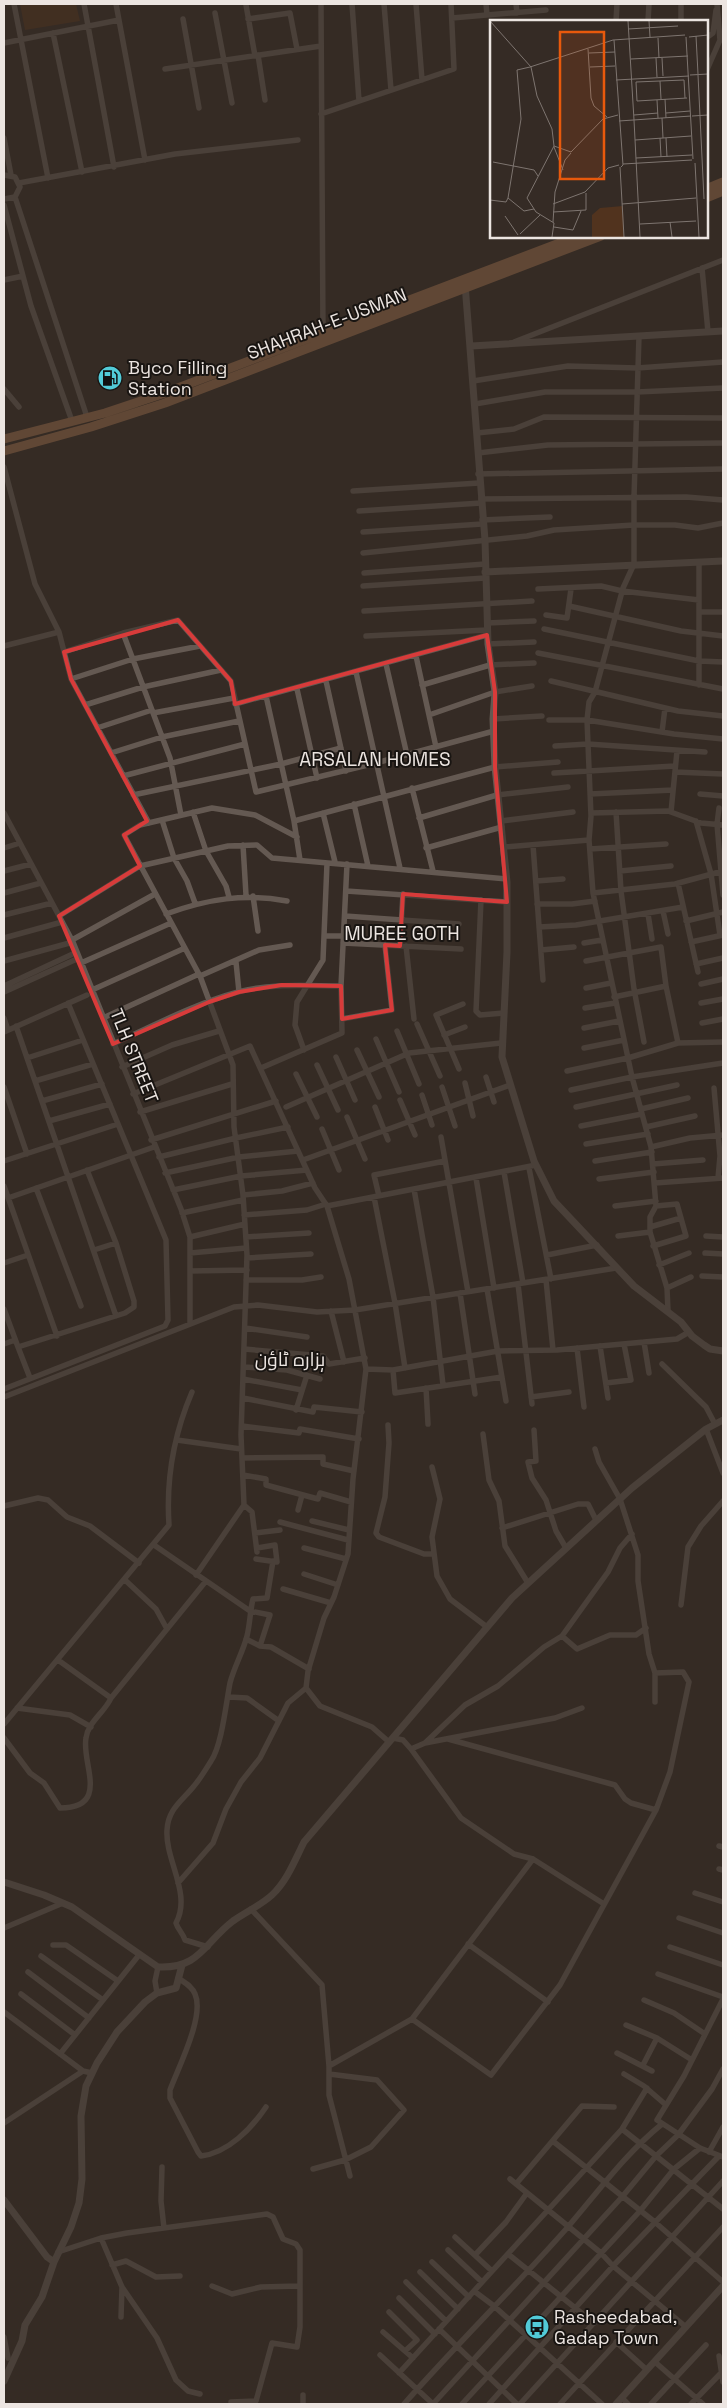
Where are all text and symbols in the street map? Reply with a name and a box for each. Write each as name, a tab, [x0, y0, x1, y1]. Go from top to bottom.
inset map	[490, 20, 707, 238]
street label: SHAHRAH-E-USMAN	[244, 283, 410, 365]
place label: Byco Filling Station	[128, 356, 227, 400]
fuel station icon: Byco Filling Station	[97, 365, 123, 391]
district label: ARSALAN HOMES	[299, 747, 451, 772]
district label: MUREE GOTH	[344, 921, 460, 946]
street label: TLH STREET	[105, 1005, 164, 1107]
district label: ہزارہ ٹاؤن	[255, 1347, 325, 1372]
place label: Rasheedabad, Gadap Town	[554, 2305, 677, 2349]
bus stop icon: Rasheedabad, Gadap Town	[524, 2314, 550, 2340]

